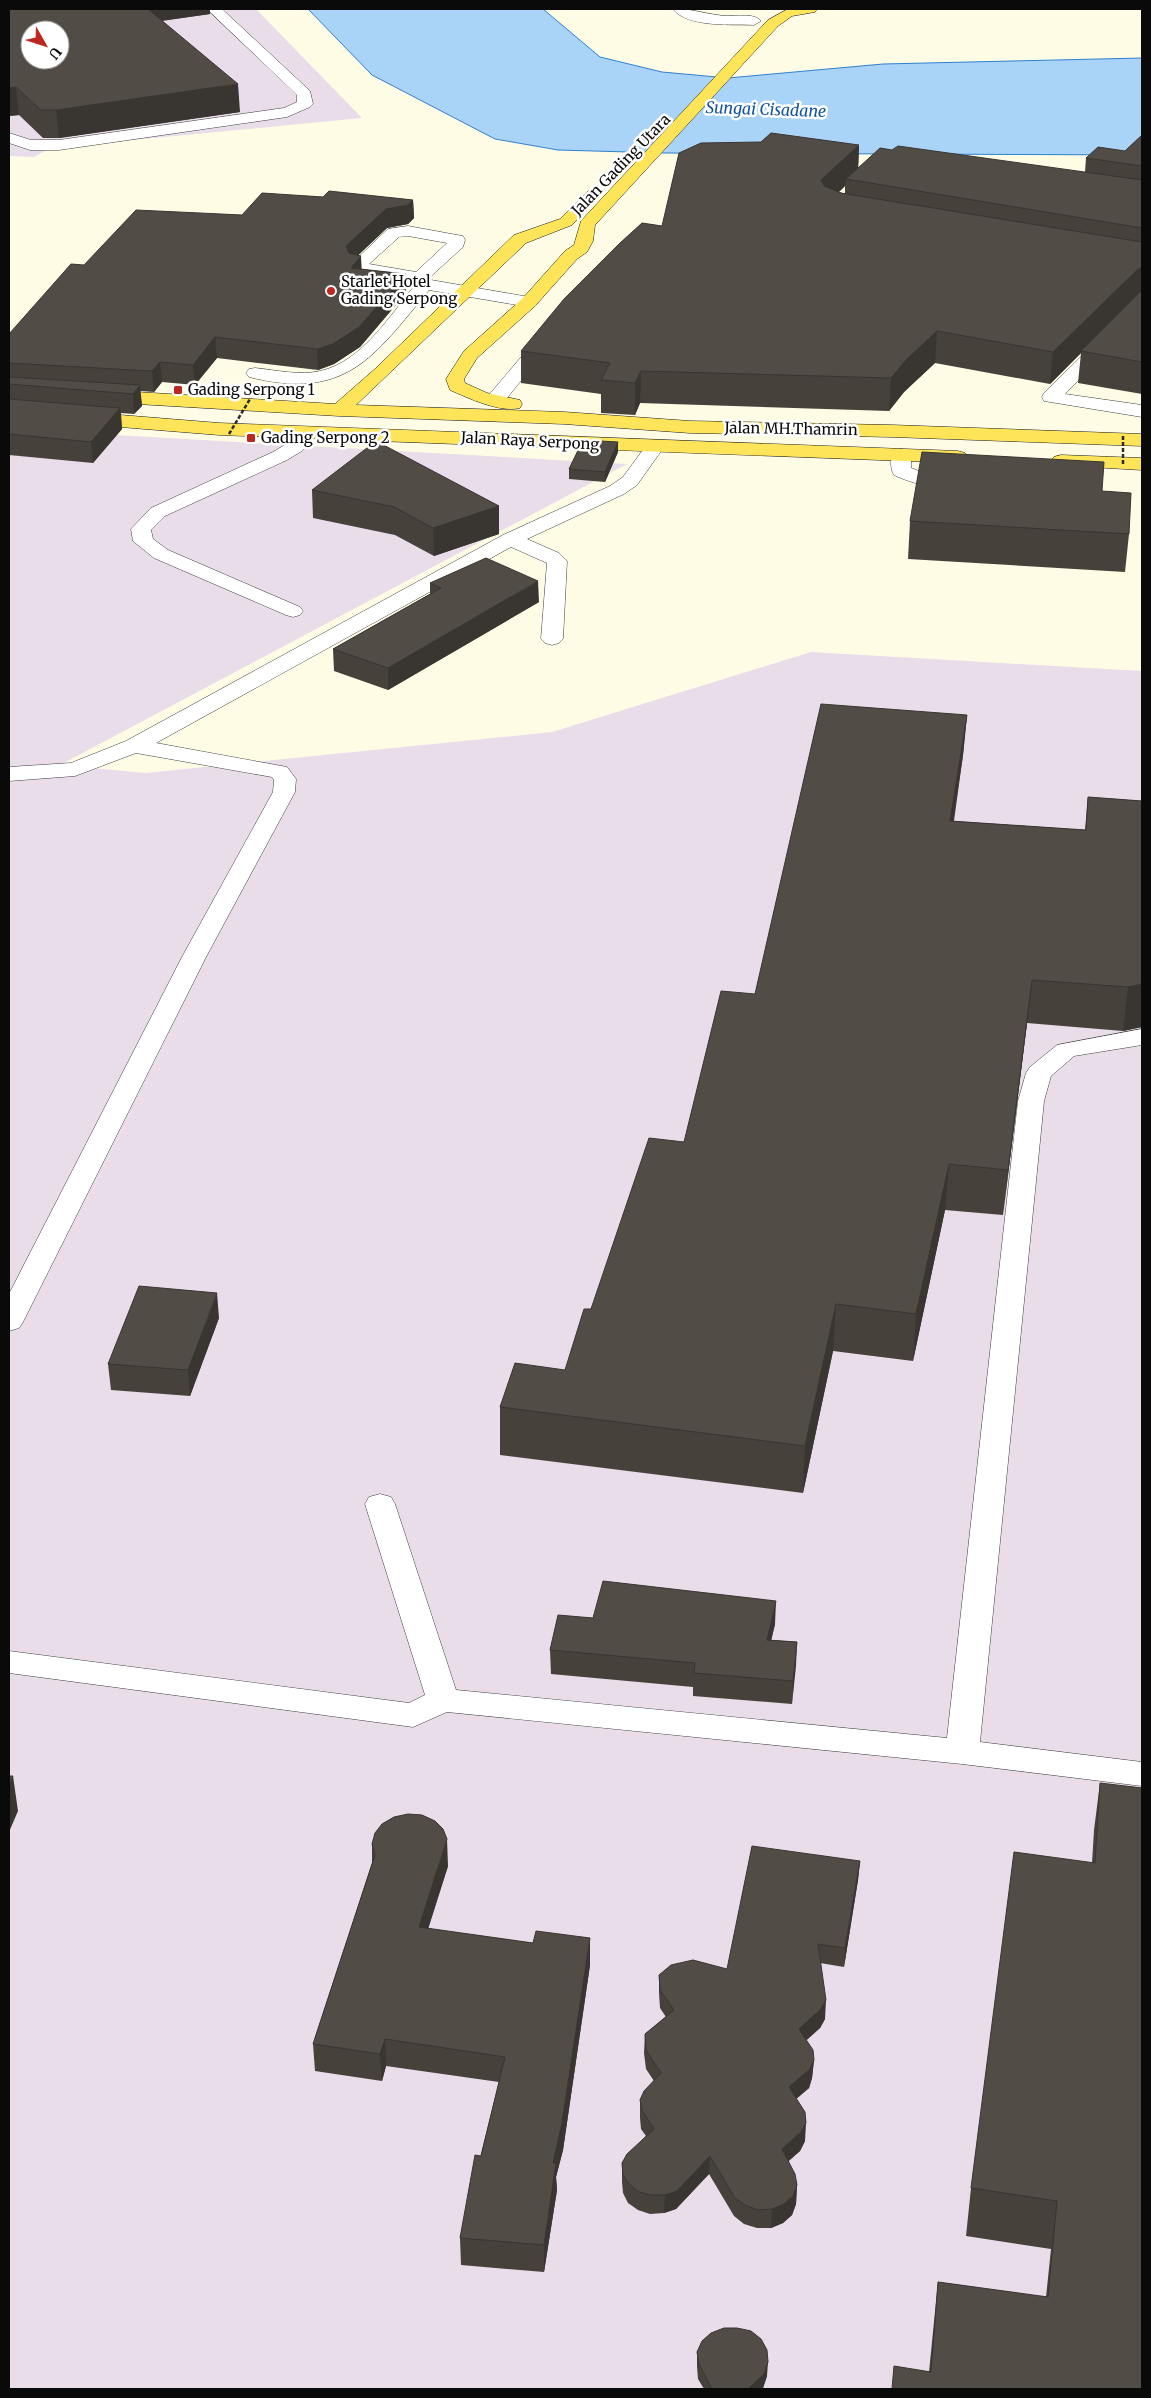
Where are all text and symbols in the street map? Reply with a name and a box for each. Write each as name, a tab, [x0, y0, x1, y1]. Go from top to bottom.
north arrow	[20, 20, 70, 70]
text: U	[44, 43, 65, 63]
water label: Sungai Cisadane	[705, 97, 827, 121]
street label: Jalan Gading Utara	[566, 110, 674, 220]
place label: Starlet Hotel Gading Serpong	[341, 272, 457, 308]
marker: Starlet Hotel Gading Serpong	[325, 285, 337, 297]
place label: Gading Serpong 1	[188, 380, 315, 399]
marker: Gading Serpong 1	[172, 384, 184, 396]
street label: Jalan MH.Thamrin	[723, 418, 858, 439]
street label: Jalan Raya Serpong	[459, 427, 600, 454]
place label: Gading Serpong 2	[261, 428, 390, 447]
marker: Gading Serpong 2	[245, 432, 257, 444]

